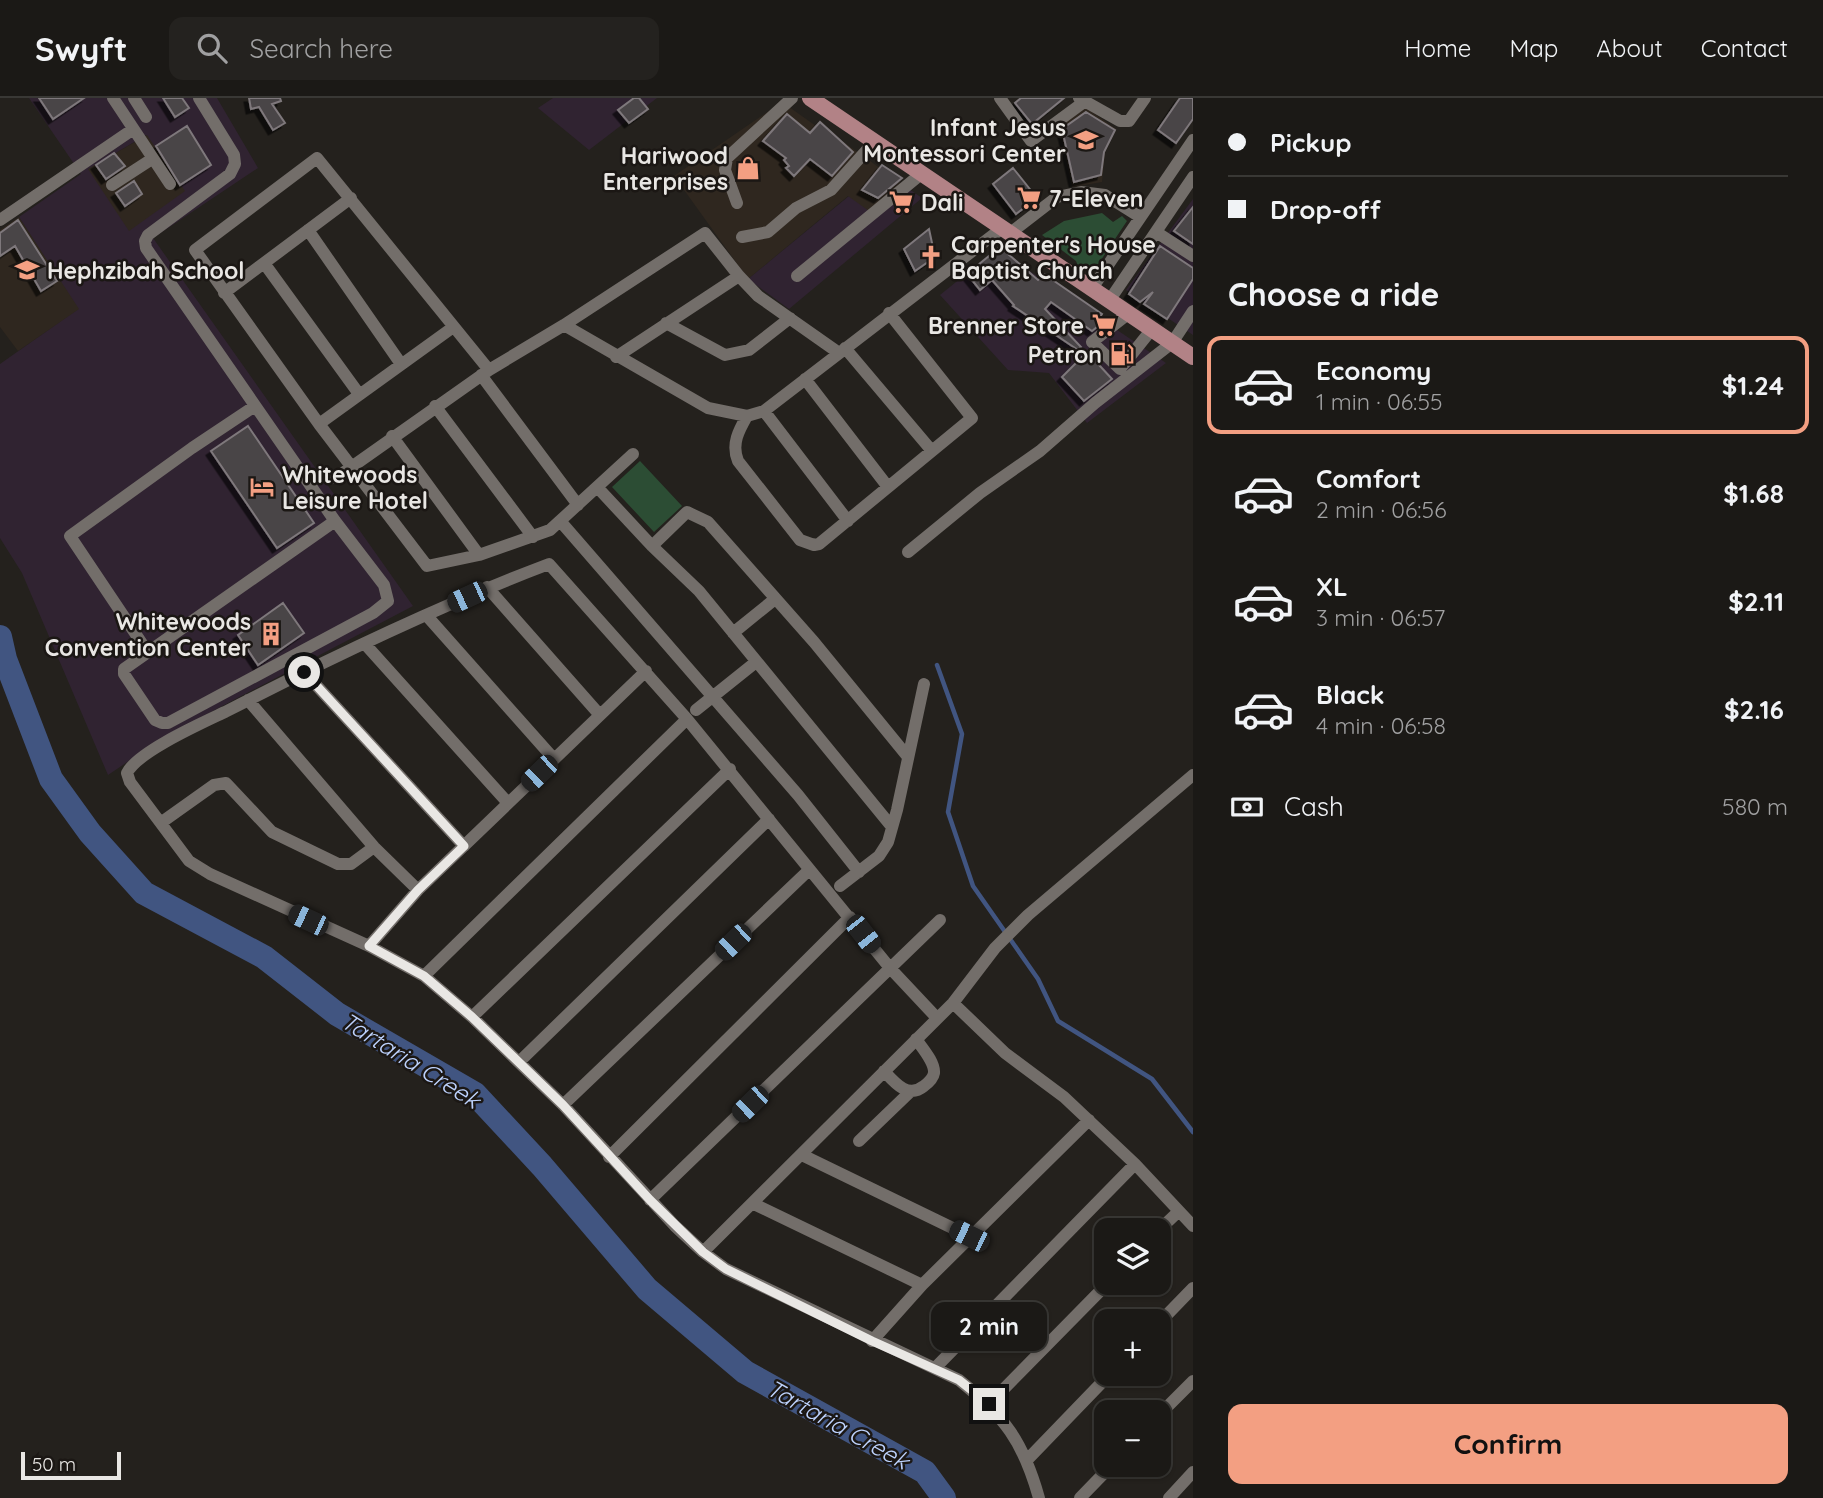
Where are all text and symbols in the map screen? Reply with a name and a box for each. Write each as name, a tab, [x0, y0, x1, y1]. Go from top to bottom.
search box	[169, 17, 659, 80]
text: Swyft	[35, 28, 127, 69]
icon: search	[193, 29, 231, 67]
text: Search here	[249, 32, 393, 65]
text: Home	[1404, 33, 1471, 63]
text: Map	[1509, 33, 1558, 63]
text: About	[1596, 33, 1663, 63]
text: Contact	[1701, 33, 1788, 63]
place label: Infant Jesus Montessori Center	[863, 113, 1066, 168]
school or university icon: Infant Jesus Montessori Center	[1072, 126, 1100, 154]
text: Pickup	[1270, 126, 1352, 159]
place label: Hariwood Enterprises	[603, 141, 728, 196]
shop icon: Hariwood Enterprises	[734, 154, 762, 182]
supermarket icon: 7-Eleven	[1015, 184, 1043, 212]
place label: 7-Eleven	[1049, 184, 1143, 213]
supermarket icon: Dali	[887, 188, 915, 216]
place label: Dali	[921, 188, 964, 217]
text: Drop-off	[1270, 193, 1381, 226]
place label: Carpenter's House Baptist Church	[951, 230, 1156, 285]
church icon: Carpenter's House Baptist Church	[917, 243, 945, 271]
school or university icon: Hephzibah School	[13, 256, 41, 284]
place label: Hephzibah School	[47, 256, 244, 285]
text: Choose a ride	[1228, 274, 1440, 314]
place label: Brenner Store	[928, 311, 1084, 340]
supermarket icon: Brenner Store	[1090, 311, 1118, 339]
place label: Petron	[1028, 340, 1102, 369]
fuel station icon: Petron	[1108, 340, 1136, 368]
icon: car	[1232, 354, 1295, 417]
text: Economy	[1316, 354, 1431, 387]
text: $1.24	[1722, 369, 1784, 402]
text: 1 min · 06:55	[1316, 387, 1442, 416]
place label: Whitewoods Leisure Hotel	[282, 460, 428, 515]
icon: car	[1232, 462, 1295, 525]
text: Comfort	[1316, 462, 1421, 495]
hotel icon: Whitewoods Leisure Hotel	[248, 473, 276, 501]
text: $1.68	[1723, 477, 1784, 510]
text: 2 min · 06:56	[1316, 495, 1447, 524]
icon: car	[1232, 570, 1295, 633]
text: XL	[1316, 570, 1348, 603]
car	[444, 579, 491, 615]
text: $2.11	[1728, 585, 1784, 618]
text: 3 min · 06:57	[1316, 603, 1445, 632]
place label: Whitewoods Convention Center	[45, 607, 251, 662]
building icon: Whitewoods Convention Center	[257, 620, 285, 648]
route start	[288, 656, 320, 688]
icon: car	[1232, 678, 1295, 741]
text: Black	[1316, 678, 1385, 711]
text: $2.16	[1724, 693, 1784, 726]
text: 4 min · 06:58	[1316, 711, 1446, 740]
car	[517, 751, 562, 795]
icon: cash	[1228, 788, 1266, 826]
text: Cash	[1284, 790, 1344, 823]
text: 580 m	[1722, 792, 1788, 821]
car	[285, 902, 332, 938]
car	[842, 911, 885, 957]
car	[711, 920, 756, 964]
water label: Tartaria Creek	[336, 1005, 488, 1116]
car	[728, 1082, 773, 1126]
car	[946, 1217, 993, 1255]
map controls	[1094, 1218, 1171, 1477]
button: layers	[1094, 1218, 1171, 1295]
callout: 2 min	[931, 1302, 1047, 1352]
button: +	[1094, 1309, 1171, 1386]
text: 2 min	[959, 1312, 1019, 1341]
water label: Tartaria Creek	[761, 1372, 916, 1477]
route end	[973, 1388, 1005, 1420]
button: −	[1094, 1400, 1171, 1477]
button: Confirm	[1228, 1404, 1788, 1484]
scale bar	[21, 1449, 121, 1481]
text: 50 m	[32, 1452, 76, 1476]

